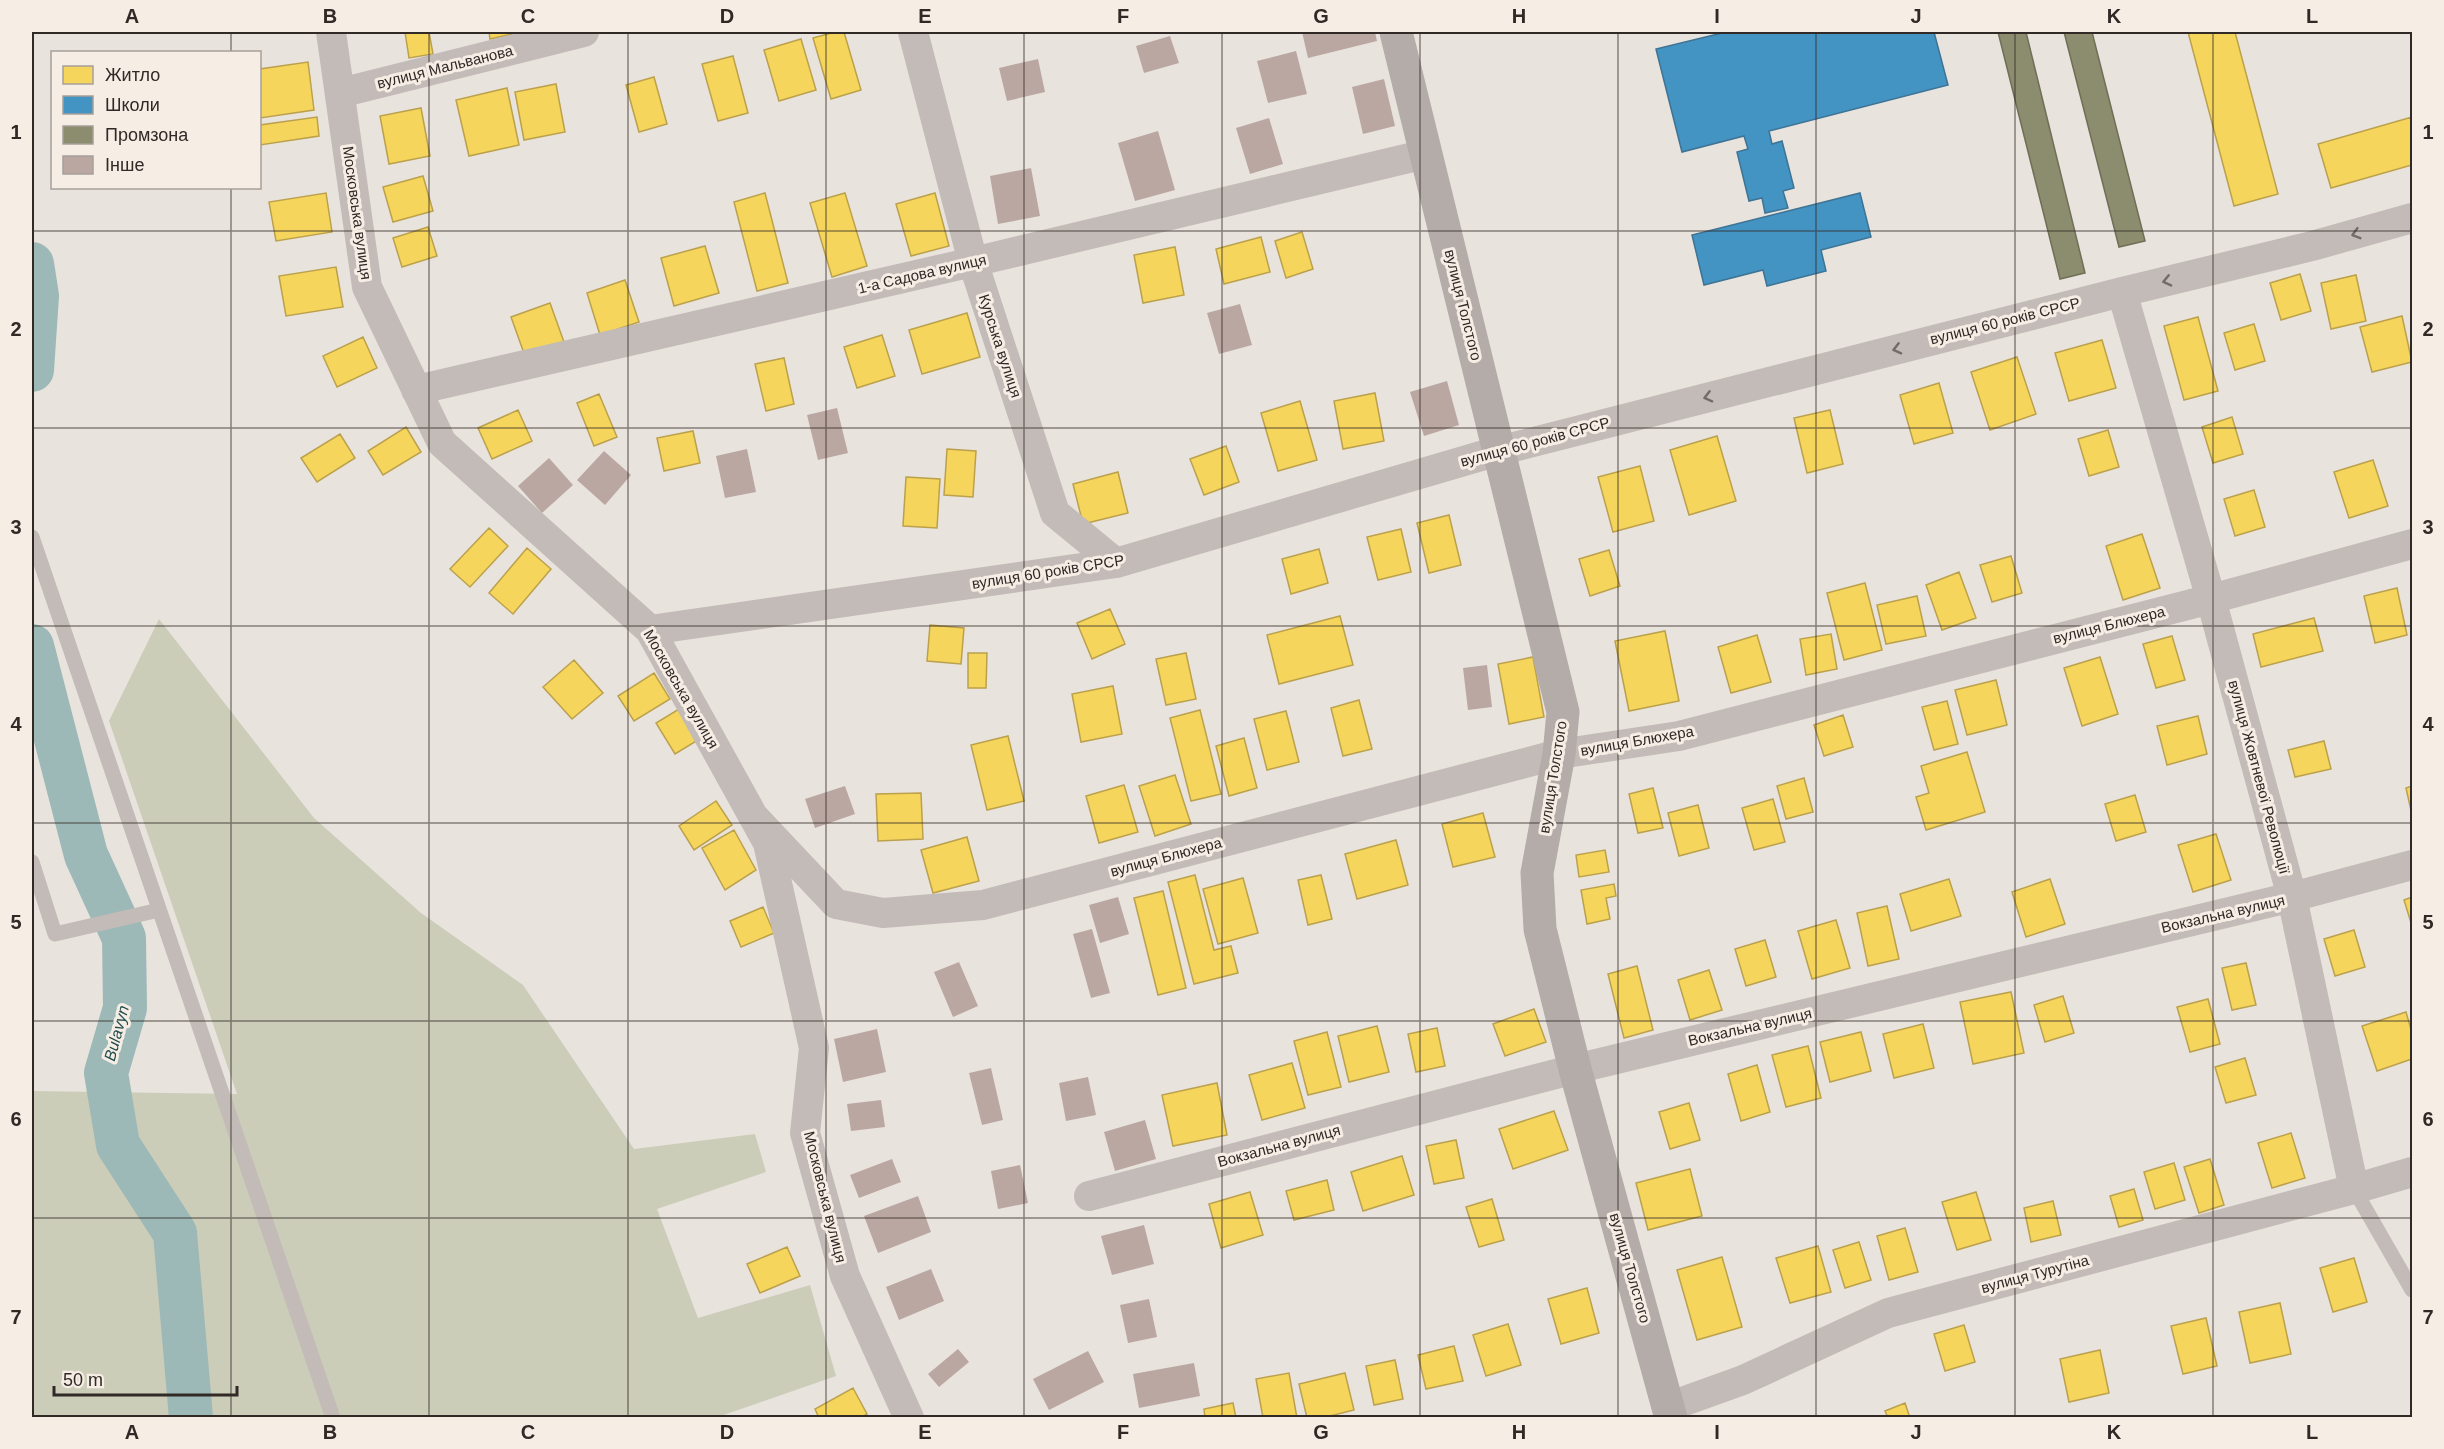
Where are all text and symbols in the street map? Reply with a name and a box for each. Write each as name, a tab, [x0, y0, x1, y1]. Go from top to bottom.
text: A	[125, 5, 139, 27]
text: B	[323, 5, 337, 27]
text: C	[521, 5, 535, 27]
text: D	[720, 5, 734, 27]
text: E	[918, 5, 932, 27]
text: F	[1117, 5, 1129, 27]
text: G	[1313, 5, 1329, 27]
text: H	[1512, 5, 1526, 27]
text: I	[1714, 5, 1720, 27]
text: J	[1910, 5, 1922, 27]
text: K	[2107, 5, 2122, 27]
text: L	[2306, 5, 2318, 27]
street label: вулиця Мальванова	[375, 41, 515, 92]
legend	[51, 51, 261, 189]
text: Житло	[105, 65, 160, 85]
text: Школи	[105, 95, 160, 115]
text: 1	[10, 121, 22, 143]
text: 1	[2422, 121, 2434, 143]
text: Промзона	[105, 125, 189, 145]
street label: Московська вулиця	[340, 145, 375, 281]
text: Інше	[105, 155, 144, 175]
one-way arrow	[2351, 227, 2362, 239]
street label: вулиця Толстого	[1441, 248, 1485, 362]
street label: 1-а Садова вулиця	[856, 250, 988, 297]
one-way arrow	[2162, 273, 2172, 286]
street label: Курська вулиця	[976, 292, 1025, 400]
street label: вулиця 60 років СРСР	[1928, 294, 2082, 347]
text: 2	[10, 318, 22, 340]
text: 2	[2422, 318, 2434, 340]
one-way arrow	[1892, 342, 1902, 355]
one-way arrow	[1703, 390, 1713, 403]
street label: вулиця 60 років СРСР	[1458, 413, 1611, 470]
text: 3	[10, 516, 22, 538]
text: 3	[2422, 516, 2434, 538]
street label: вулиця 60 років СРСР	[971, 551, 1125, 592]
street label: вулиця Блюхера	[2051, 602, 2167, 647]
street label: Московська вулиця	[640, 626, 722, 751]
street label: вулиця Жовтневої Революції	[2225, 678, 2294, 876]
text: 4	[10, 713, 22, 735]
text: 4	[2422, 713, 2434, 735]
street label: вулиця Толстого	[1535, 719, 1570, 834]
street label: вулиця Блюхера	[1579, 722, 1696, 759]
street label: вулиця Блюхера	[1108, 833, 1224, 880]
street label: Вокзальна вулиця	[2159, 891, 2286, 936]
text: 5	[10, 911, 22, 933]
text: 5	[2422, 911, 2434, 933]
water label: Bulavyn	[101, 1003, 132, 1063]
street label: Вокзальна вулиця	[1686, 1004, 1813, 1049]
text: 6	[10, 1108, 22, 1130]
text: 6	[2422, 1108, 2434, 1130]
street label: Вокзальна вулиця	[1216, 1121, 1342, 1170]
street label: Московська вулиця	[801, 1129, 850, 1264]
street label: вулиця Толстого	[1607, 1211, 1654, 1325]
street label: вулиця Турутіна	[1979, 1251, 2091, 1296]
text: 7	[10, 1306, 22, 1328]
text: 7	[2422, 1306, 2434, 1328]
scale bar	[54, 1359, 237, 1397]
text: 50 m	[63, 1370, 103, 1390]
text: A	[125, 1421, 139, 1443]
text: B	[323, 1421, 337, 1443]
text: C	[521, 1421, 535, 1443]
text: D	[720, 1421, 734, 1443]
text: E	[918, 1421, 932, 1443]
text: F	[1117, 1421, 1129, 1443]
text: G	[1313, 1421, 1329, 1443]
text: H	[1512, 1421, 1526, 1443]
text: I	[1714, 1421, 1720, 1443]
text: J	[1910, 1421, 1922, 1443]
text: K	[2107, 1421, 2122, 1443]
text: L	[2306, 1421, 2318, 1443]

